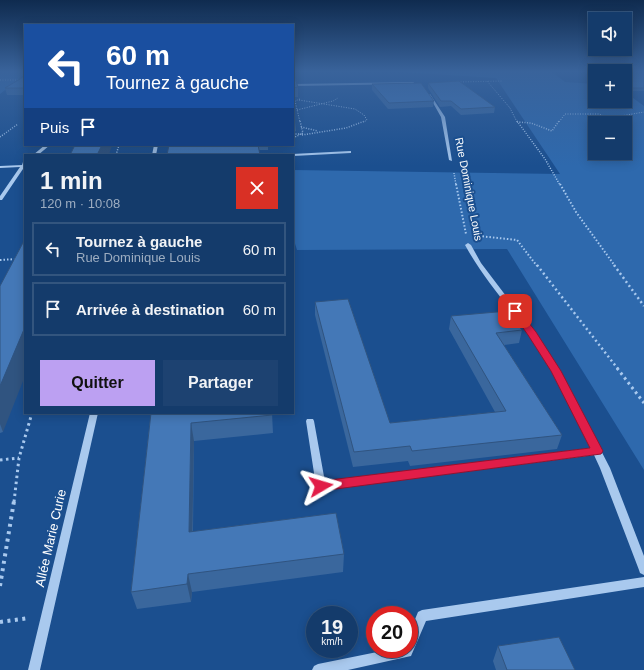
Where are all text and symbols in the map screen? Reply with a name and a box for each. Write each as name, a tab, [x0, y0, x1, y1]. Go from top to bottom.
map controls	[588, 12, 632, 160]
button: sound	[588, 12, 632, 56]
icon: left	[40, 40, 92, 92]
text: 60 m	[106, 40, 170, 71]
button: +	[588, 64, 632, 108]
text: Tournez à gauche	[106, 73, 249, 93]
icon: arrive	[77, 116, 99, 138]
button: −	[588, 116, 632, 160]
text: Puis	[40, 119, 69, 136]
street label: Rue Dominique Louis	[453, 136, 485, 242]
text: 1 min	[40, 167, 103, 194]
button: close	[236, 167, 278, 209]
text: 120 m · 10:08	[40, 196, 120, 211]
text: Tournez à gauche	[76, 233, 202, 250]
icon: left	[42, 238, 64, 260]
text: 60 m	[243, 241, 276, 258]
text: Rue Dominique Louis	[76, 250, 200, 265]
pin	[498, 294, 532, 328]
icon: arrive	[42, 298, 64, 320]
icon: arrive	[504, 300, 526, 322]
text: Arrivée à destination	[76, 301, 224, 318]
text: 60 m	[243, 301, 276, 318]
button: Quitter	[40, 360, 155, 406]
button: Partager	[163, 360, 278, 406]
position arrow	[300, 465, 342, 507]
street label: Allée Marie Curie	[32, 488, 69, 588]
speed limit sign: 20	[366, 606, 418, 658]
text: 19	[321, 616, 343, 638]
text: km/h	[321, 636, 343, 647]

